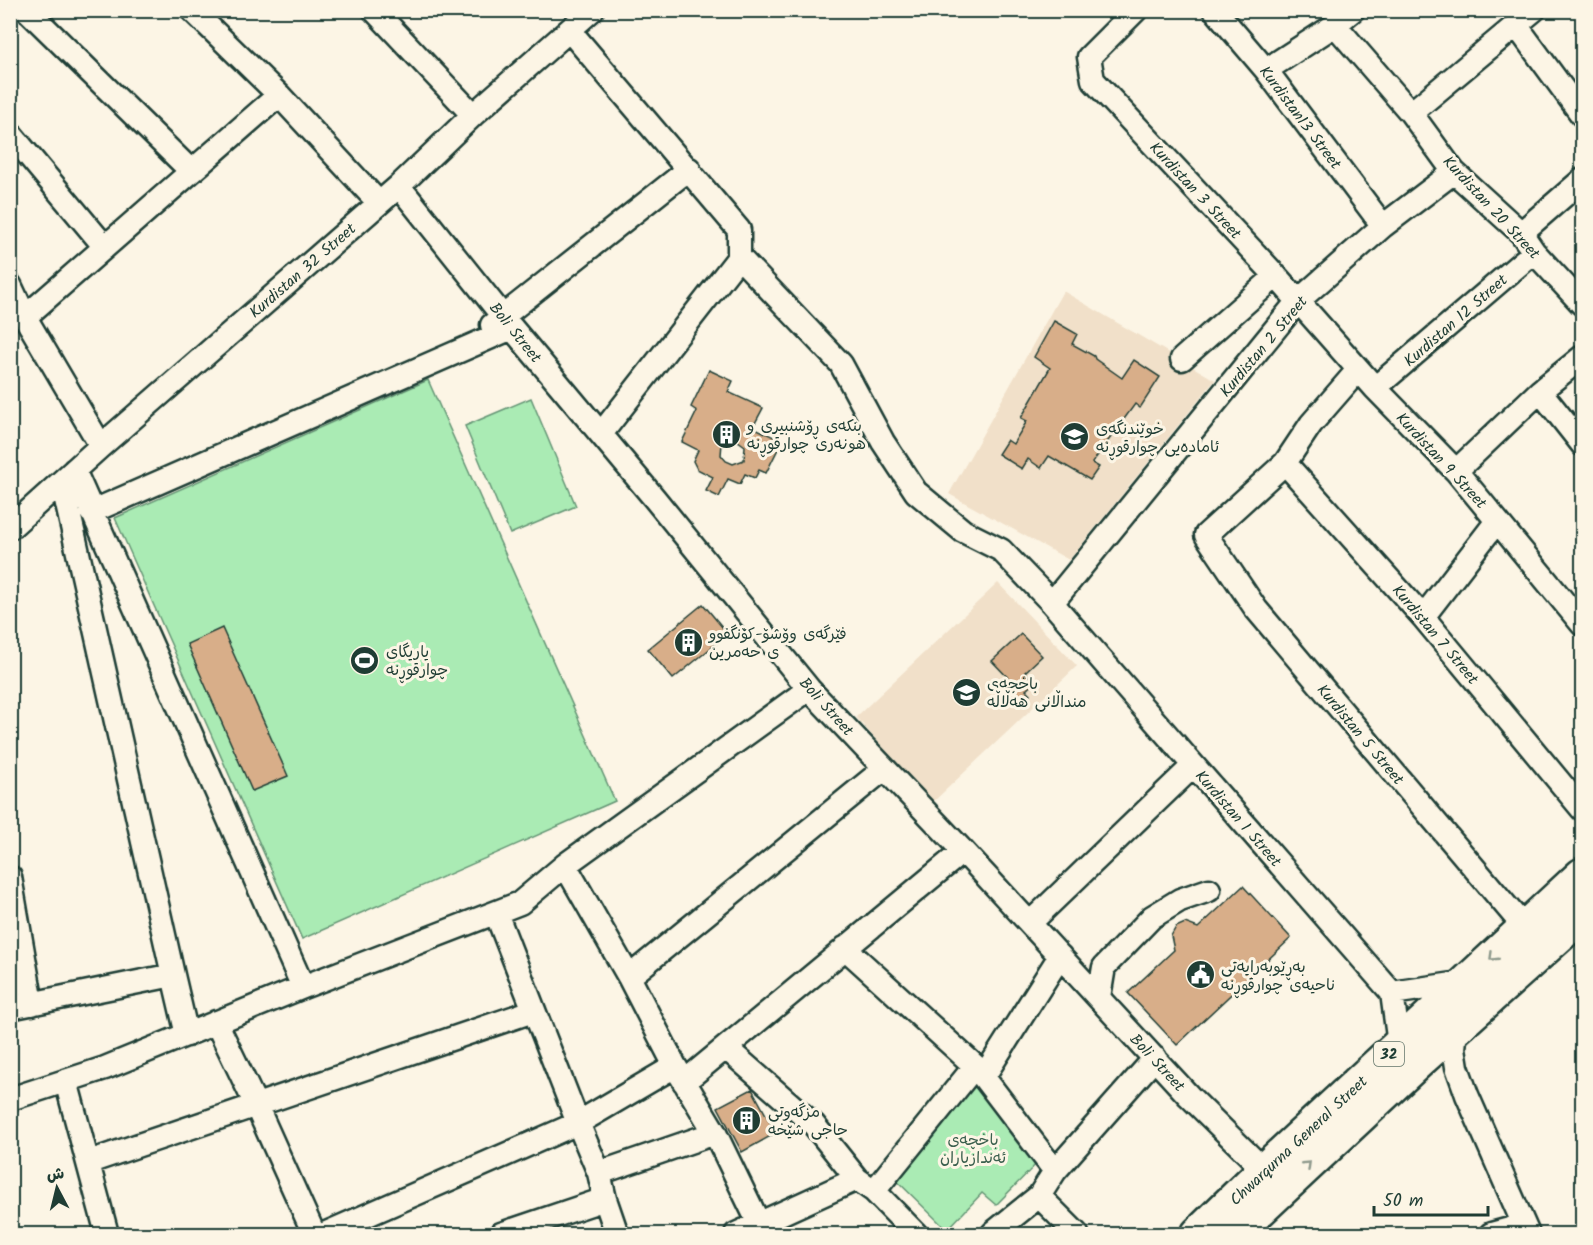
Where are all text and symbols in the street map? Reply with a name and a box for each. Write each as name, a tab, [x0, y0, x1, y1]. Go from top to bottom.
street label: Kurdistan13 Street	[1252, 61, 1348, 176]
street label: Kurdistan 3 Street	[1143, 136, 1248, 246]
street label: Kurdistan 20 Street	[1436, 151, 1546, 266]
street label: Kurdistan 32 Street	[244, 217, 363, 325]
street label: Kurdistan 12 Street	[1398, 268, 1514, 374]
street label: Kurdistan 2 Street	[1214, 290, 1315, 403]
street label: Boli Street	[482, 297, 548, 369]
street label: Kurdistan 9 Street	[1389, 407, 1493, 516]
place label: بنکەی ڕۆشنبیری و هونەری چوارقوڕنە	[745, 414, 866, 458]
place label: خوێندنگەی ئامادەیی چوارقوڕنە	[1096, 417, 1219, 461]
building icon: بنکەی ڕۆشنبیری و هونەری چوارقوڕنە	[710, 418, 742, 450]
school or university icon: خوێندنگەی ئامادەیی چوارقوڕنە	[1059, 421, 1091, 453]
street label: Kurdistan 7 Street	[1385, 579, 1485, 691]
place label: فێرگەی وۆشۆ-کۆنگفوو ی حەمرین	[707, 622, 847, 665]
building icon: فێرگەی وۆشۆ-کۆنگفوو ی حەمرین	[672, 626, 704, 658]
place label: یاریگای چوارقوڕنە	[386, 640, 448, 684]
sports icon: یاریگای چوارقوڕنە	[349, 644, 381, 676]
street label: Boli Street	[792, 672, 860, 743]
place label: باخچەی منداڵانی هەڵاڵە	[987, 672, 1086, 715]
school or university icon: باخچەی منداڵانی هەڵاڵە	[950, 676, 982, 708]
street label: Kurdistan 5 Street	[1310, 679, 1410, 792]
street label: Kurdistan 1 Street	[1189, 765, 1288, 874]
one-way arrow	[1490, 950, 1500, 961]
place label: بەڕێوبەرایەتی ناحیەی چوارقوڕنە	[1221, 955, 1335, 999]
public building icon: بەڕێوبەرایەتی ناحیەی چوارقوڕنە	[1184, 959, 1216, 991]
street label: Boli Street	[1123, 1028, 1191, 1099]
road number: 32	[1374, 1042, 1404, 1066]
street label: Chwarqurna General Street	[1224, 1070, 1374, 1212]
place label: مزگەوتی حاجی شێخە	[768, 1100, 848, 1143]
building icon: مزگەوتی حاجی شێخە	[731, 1104, 763, 1136]
park label: باخچەی ئەندازیاران	[940, 1128, 1006, 1171]
north arrow	[27, 1158, 87, 1218]
text: ش	[45, 1161, 66, 1188]
one-way arrow	[1300, 1161, 1310, 1172]
scale bar	[1374, 1179, 1488, 1217]
text: 50 m	[1383, 1187, 1423, 1216]

